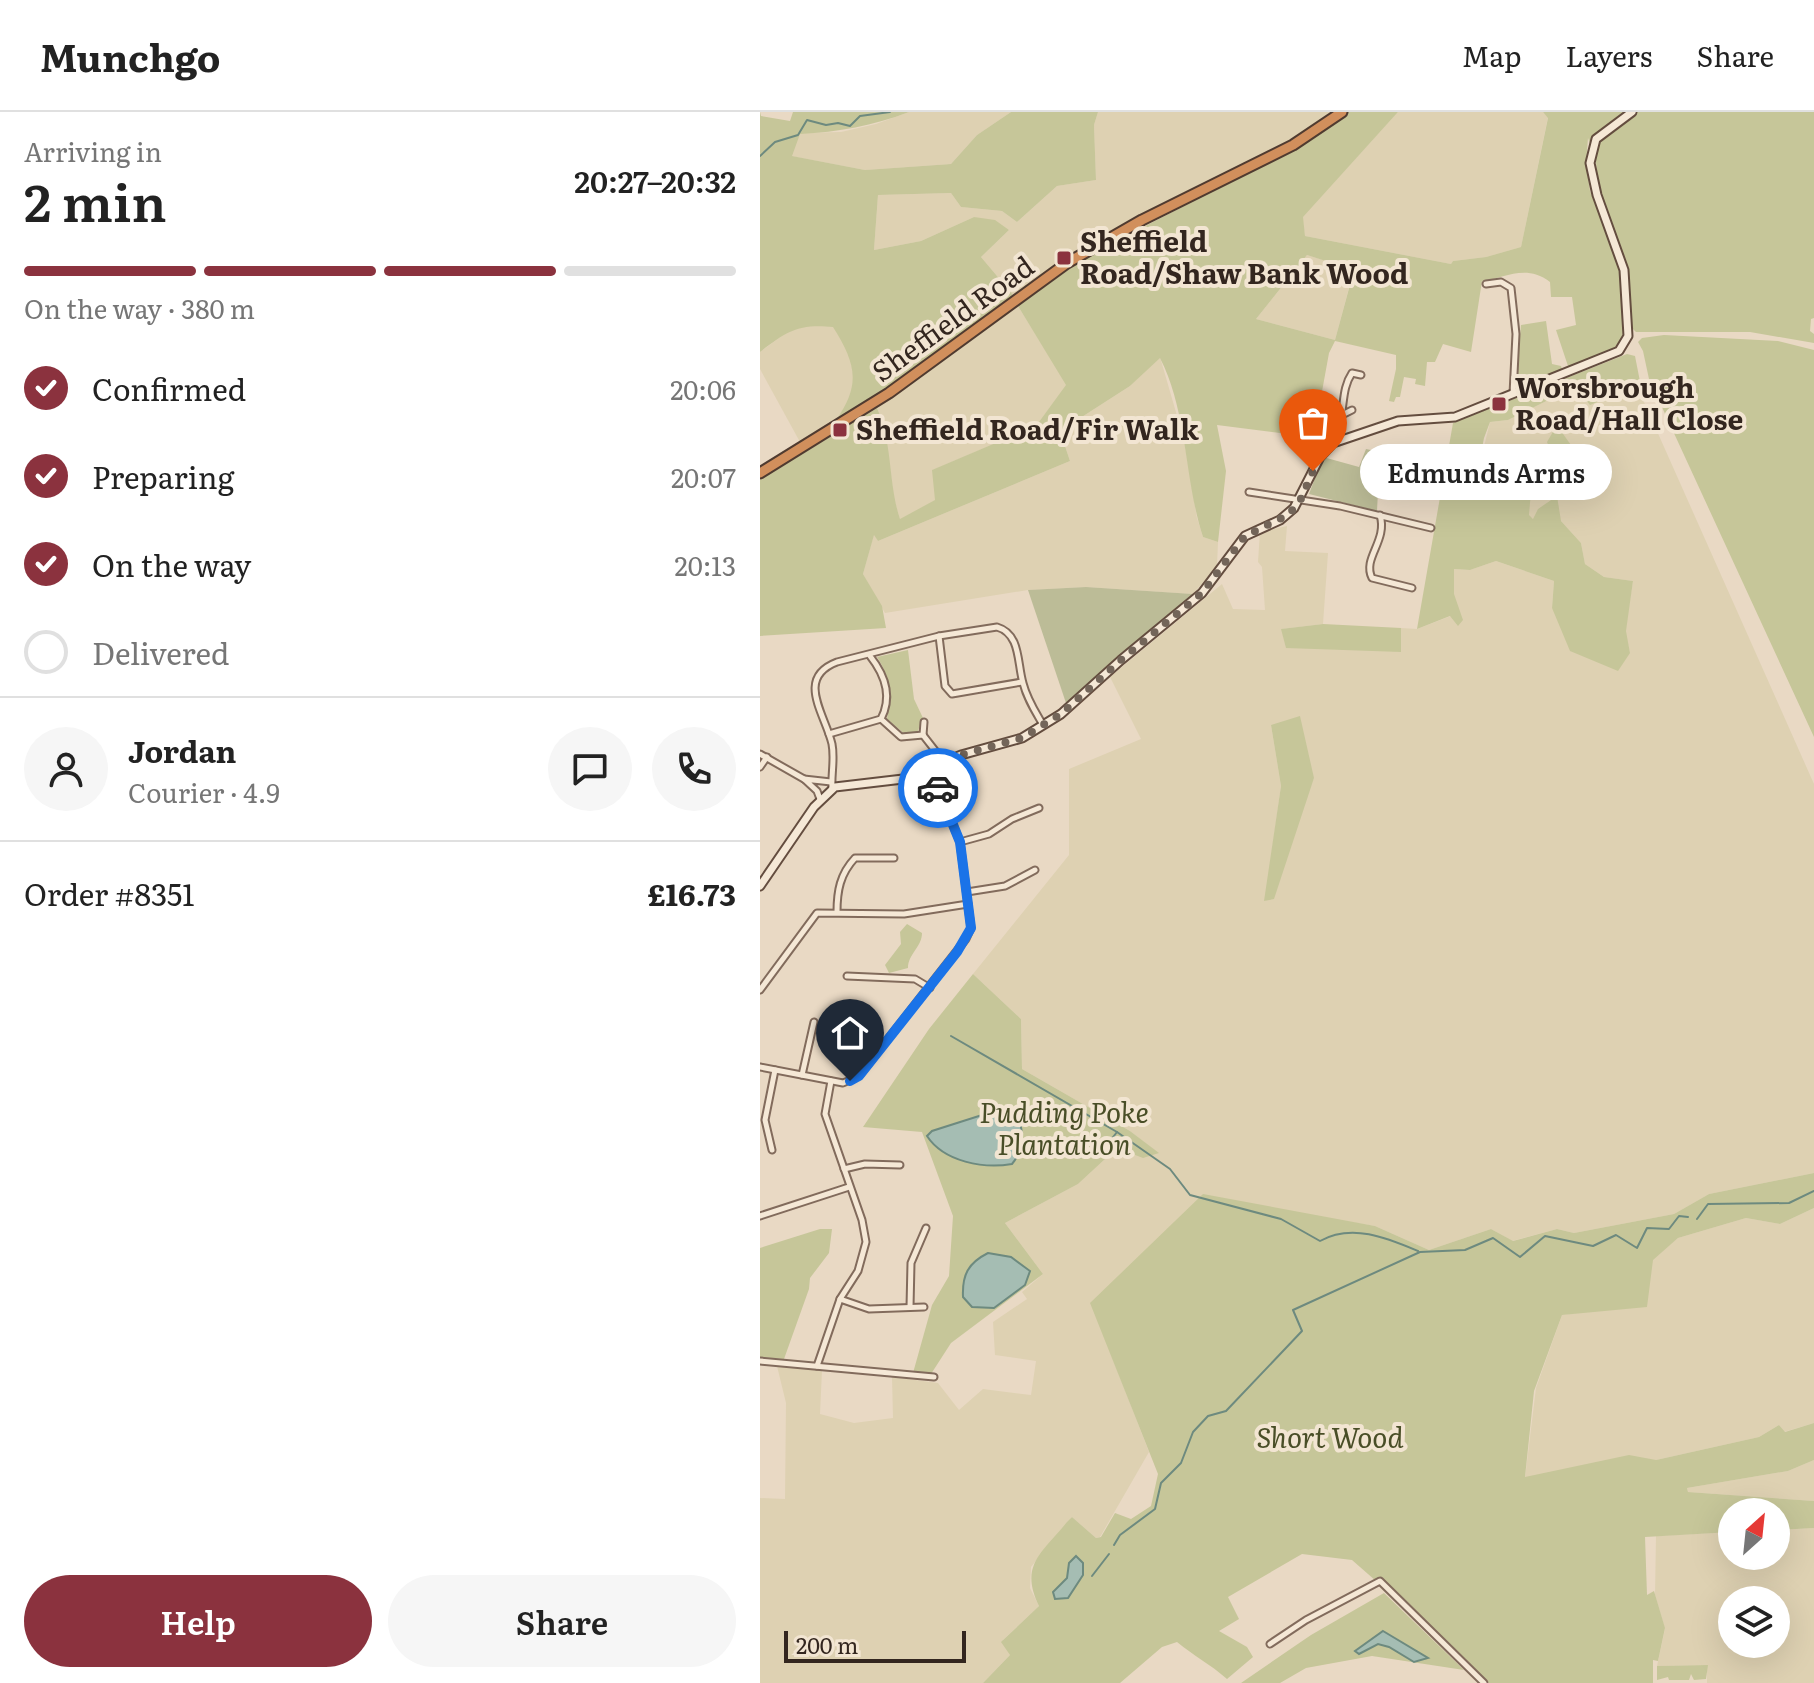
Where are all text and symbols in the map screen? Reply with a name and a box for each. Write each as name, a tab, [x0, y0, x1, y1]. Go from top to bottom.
text: Munchgo	[40, 27, 221, 84]
text: Map	[1462, 34, 1521, 76]
text: Layers	[1565, 34, 1652, 76]
text: Share	[1696, 34, 1774, 76]
text: Arriving in	[24, 131, 162, 170]
text: 20:27–20:32	[574, 158, 736, 202]
text: 2 min	[24, 161, 167, 238]
place label: Sheffield Road/Shaw Bank Wood	[1080, 219, 1408, 293]
street label: Sheffield Road	[862, 244, 1042, 391]
marker: Sheffield Road/Shaw Bank Wood	[1055, 249, 1073, 267]
text: On the way · 380 m	[24, 288, 255, 327]
place label: Worsbrough Road/Hall Close	[1515, 365, 1744, 439]
icon: check	[24, 366, 68, 410]
text: Confirmed	[92, 366, 246, 410]
text: 20:06	[670, 369, 736, 408]
pin	[1279, 389, 1347, 471]
marker: Worsbrough Road/Hall Close	[1490, 395, 1508, 413]
icon: bag	[1291, 401, 1335, 445]
place label: Sheffield Road/Fir Walk	[856, 407, 1199, 449]
marker: Sheffield Road/Fir Walk	[831, 421, 849, 439]
callout: Edmunds Arms	[1361, 443, 1613, 499]
text: Edmunds Arms	[1387, 452, 1585, 491]
icon: check	[24, 454, 68, 498]
text: Preparing	[92, 454, 234, 498]
text: 20:07	[671, 457, 736, 496]
icon: check	[24, 542, 68, 586]
text: On the way	[92, 542, 251, 586]
text: 20:13	[674, 545, 736, 584]
text: Delivered	[92, 630, 229, 674]
button: person	[24, 727, 108, 811]
button: chat	[548, 727, 632, 811]
button: phone	[652, 727, 736, 811]
text: Jordan	[128, 728, 236, 772]
courier	[898, 748, 978, 828]
icon: car	[916, 766, 960, 810]
text: Courier · 4.9	[128, 772, 280, 811]
text: Order #8351	[24, 871, 195, 915]
text: £16.73	[647, 871, 736, 915]
pin	[816, 999, 884, 1081]
icon: home	[828, 1011, 872, 1055]
park label: Pudding Poke Plantation	[979, 1090, 1149, 1164]
park label: Short Wood	[1257, 1415, 1403, 1457]
north arrow	[1718, 1498, 1790, 1570]
map controls	[1718, 1498, 1790, 1658]
button: Help	[24, 1575, 372, 1667]
button: Share	[388, 1575, 736, 1667]
button: layers	[1718, 1586, 1790, 1658]
scale bar	[784, 1627, 966, 1663]
text: 200 m	[796, 1628, 858, 1661]

